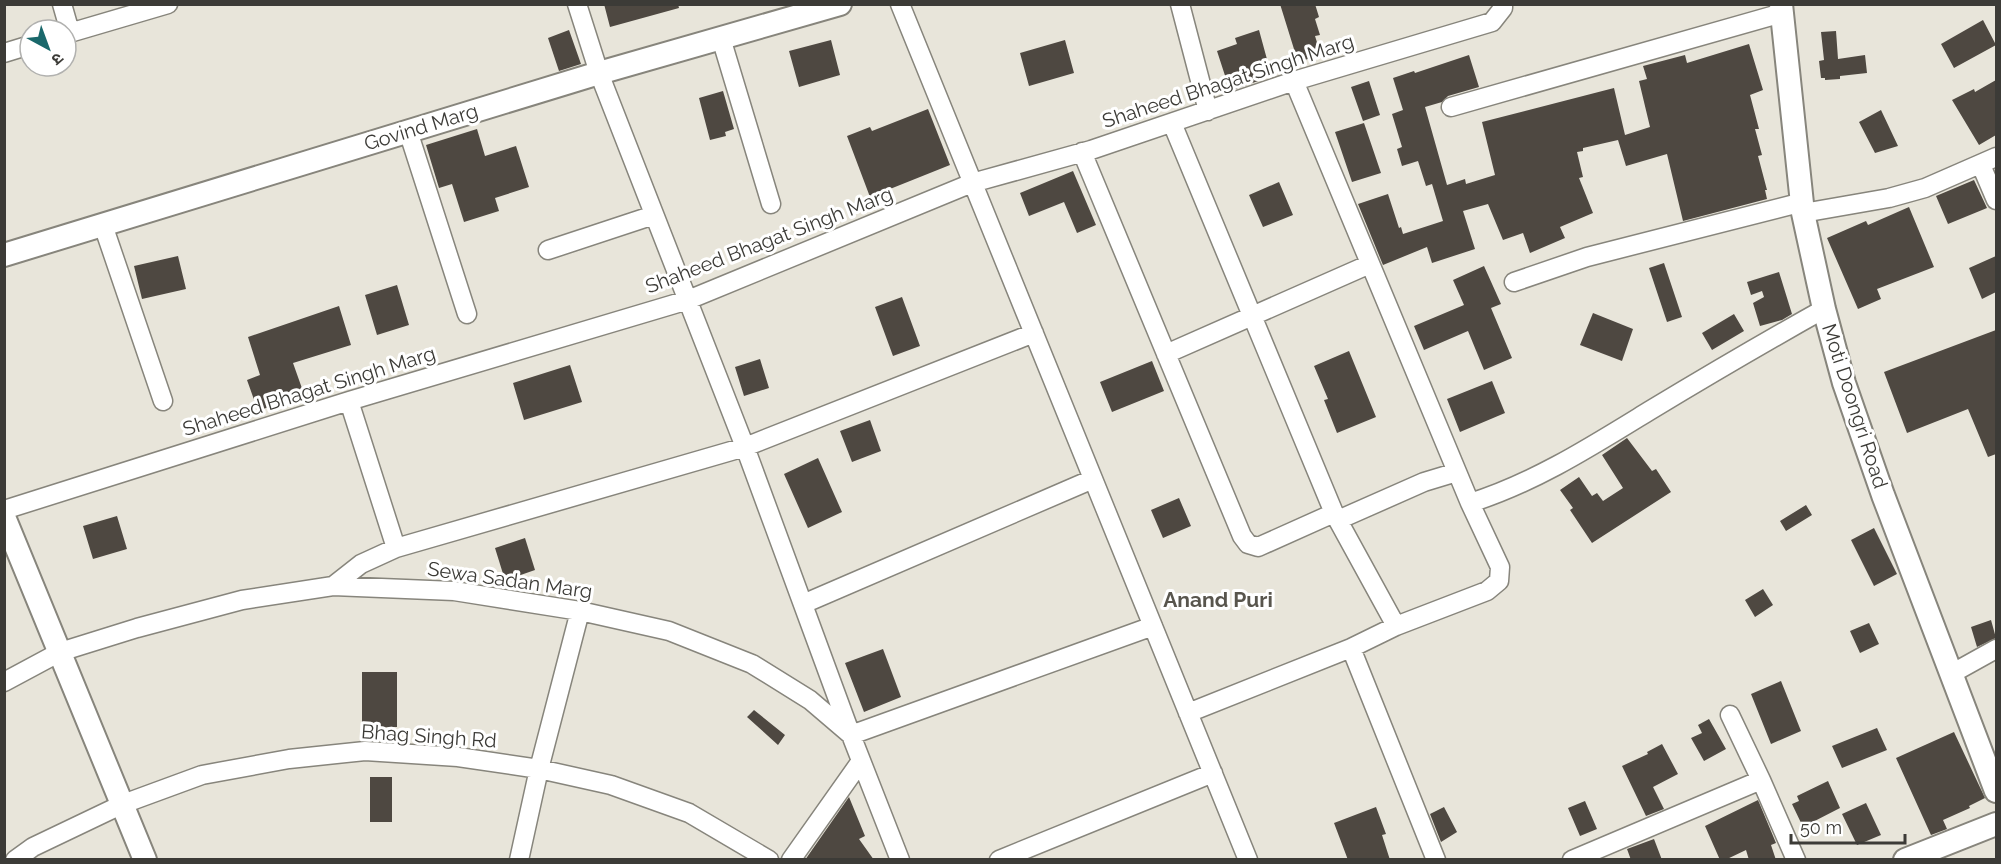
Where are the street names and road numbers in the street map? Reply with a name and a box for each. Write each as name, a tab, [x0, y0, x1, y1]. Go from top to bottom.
street label: Shaheed Bhagat Singh Marg	[1099, 29, 1357, 133]
street label: Govind Marg	[361, 98, 481, 156]
street label: Shaheed Bhagat Singh Marg	[642, 182, 896, 298]
street label: Moti Doongri Road	[1817, 321, 1893, 491]
street label: Shaheed Bhagat Singh Marg	[180, 341, 438, 441]
street label: Sewa Sadan Marg	[426, 557, 594, 603]
street label: Bhag Singh Rd	[360, 719, 498, 753]

